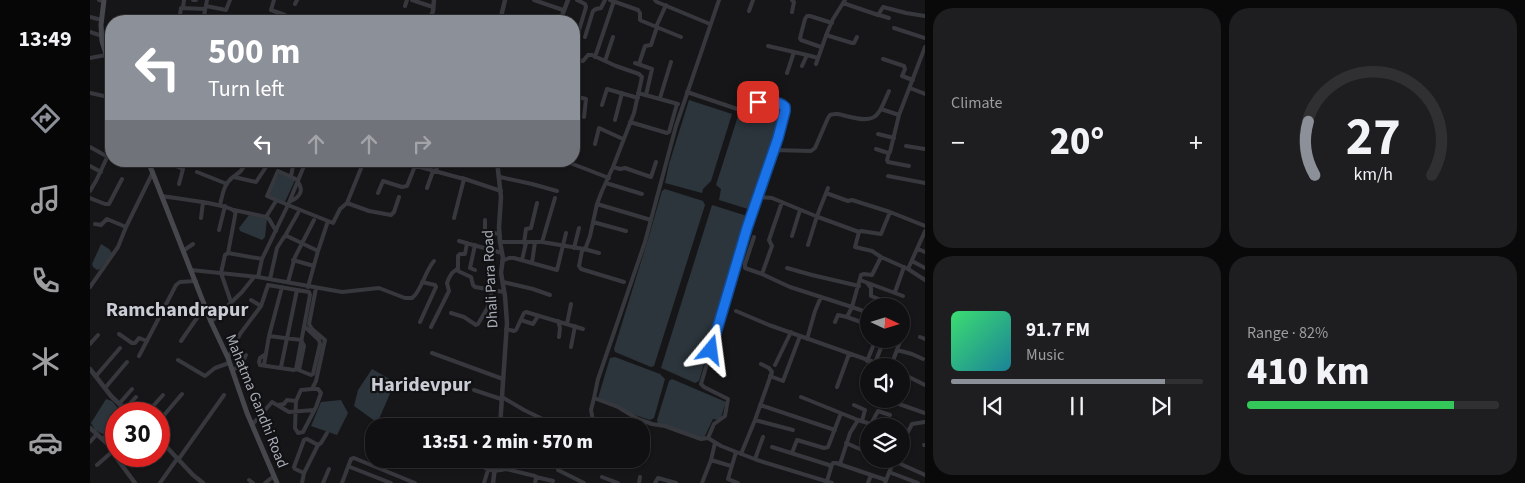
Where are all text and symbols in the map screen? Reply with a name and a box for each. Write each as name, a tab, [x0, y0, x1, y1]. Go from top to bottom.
text: 13:49	[18, 23, 72, 55]
text: 500 m	[208, 27, 300, 77]
icon: left	[125, 35, 190, 100]
text: Turn left	[208, 73, 284, 105]
pin	[737, 81, 779, 123]
icon: arrive	[744, 88, 772, 116]
text: Climate	[951, 92, 1002, 114]
icon: directions	[28, 101, 63, 136]
text: 27	[1346, 101, 1400, 175]
text: 20°	[1050, 115, 1104, 169]
text: −	[951, 123, 965, 163]
text: +	[1189, 123, 1203, 163]
icon: left	[249, 130, 277, 158]
icon: ahead	[302, 130, 330, 158]
icon: ahead	[355, 130, 383, 158]
icon: right	[408, 130, 436, 158]
text: km/h	[1353, 162, 1393, 187]
icon: music	[28, 182, 63, 217]
street label: Dhali Para Road	[477, 229, 504, 329]
icon: phone	[28, 263, 63, 298]
district label: Ramchandrapur	[106, 296, 248, 324]
north arrow	[860, 298, 910, 348]
map controls	[860, 298, 910, 468]
text: 91.7 FM	[1026, 317, 1090, 344]
text: Range · 82%	[1247, 322, 1328, 344]
position arrow	[684, 323, 736, 375]
street label: Mahatma Gandhi Road	[220, 331, 293, 471]
icon: climate	[28, 344, 63, 379]
text: Music	[1026, 344, 1064, 366]
text: 410 km	[1247, 345, 1369, 399]
button: sound	[860, 358, 910, 408]
district label: Haridevpur	[371, 371, 471, 399]
icon: previous	[979, 392, 1007, 420]
icon: pause	[1063, 392, 1091, 420]
icon: next	[1147, 392, 1175, 420]
speed limit sign: 30	[105, 402, 170, 467]
button: layers	[860, 418, 910, 468]
icon: car	[28, 425, 63, 460]
text: 13:51 · 2 min · 570 m	[422, 429, 593, 456]

